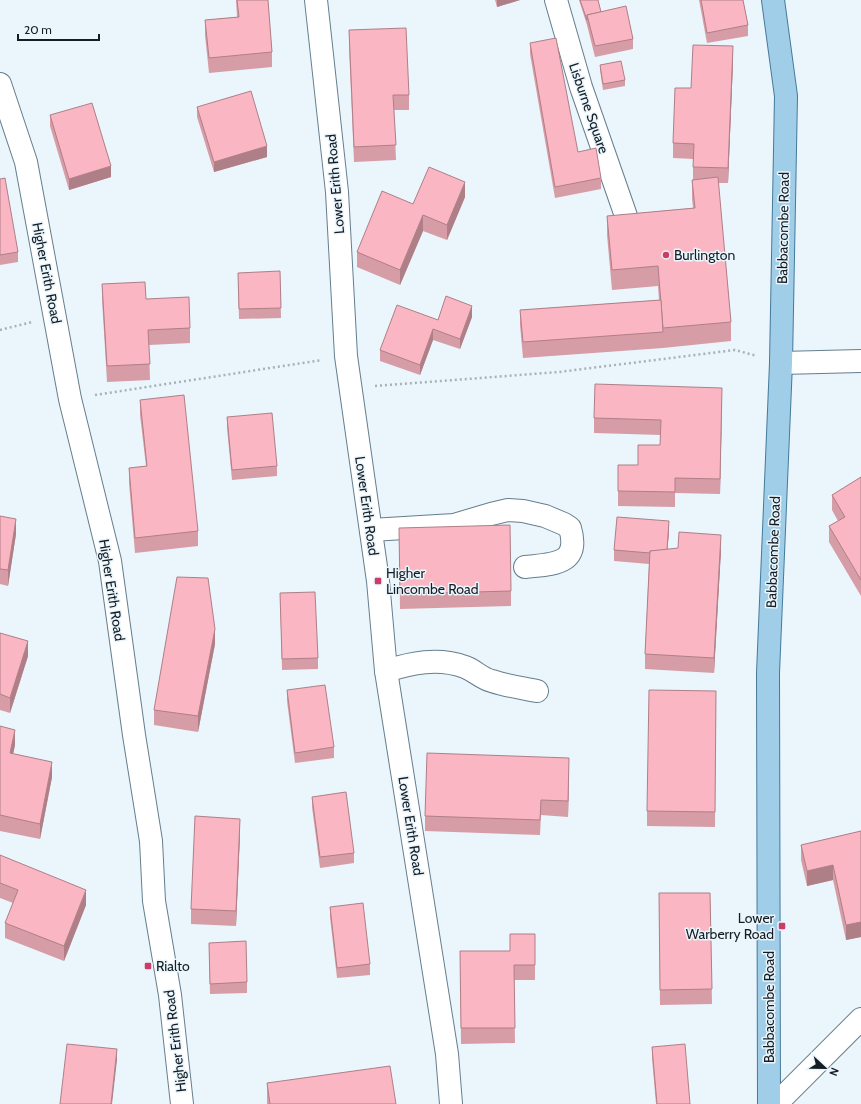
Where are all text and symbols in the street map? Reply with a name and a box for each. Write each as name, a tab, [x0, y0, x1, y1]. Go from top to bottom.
scale bar	[18, 16, 99, 42]
text: 20 m	[24, 22, 52, 37]
street label: Lisburne Square	[565, 60, 613, 156]
street label: Lower Erith Road	[322, 133, 348, 235]
street label: Babbacombe Road	[773, 172, 793, 284]
street label: Higher Erith Road	[28, 221, 66, 325]
place label: Burlington	[674, 246, 735, 264]
marker: Burlington	[661, 250, 671, 260]
street label: Lower Erith Road	[351, 455, 383, 557]
street label: Babbacombe Road	[762, 496, 784, 608]
street label: Higher Erith Road	[95, 538, 129, 642]
place label: Higher Lincombe Road	[386, 564, 479, 598]
marker: Higher Lincombe Road	[373, 576, 383, 586]
street label: Lower Erith Road	[394, 775, 428, 877]
place label: Lower Warberry Road	[686, 909, 775, 943]
marker: Lower Warberry Road	[777, 921, 787, 931]
street label: Babbacombe Road	[760, 951, 778, 1063]
place label: Rialto	[156, 957, 190, 975]
marker: Rialto	[143, 961, 153, 971]
street label: Higher Erith Road	[160, 989, 190, 1093]
north arrow	[805, 1048, 845, 1088]
text: N	[826, 1066, 842, 1078]

